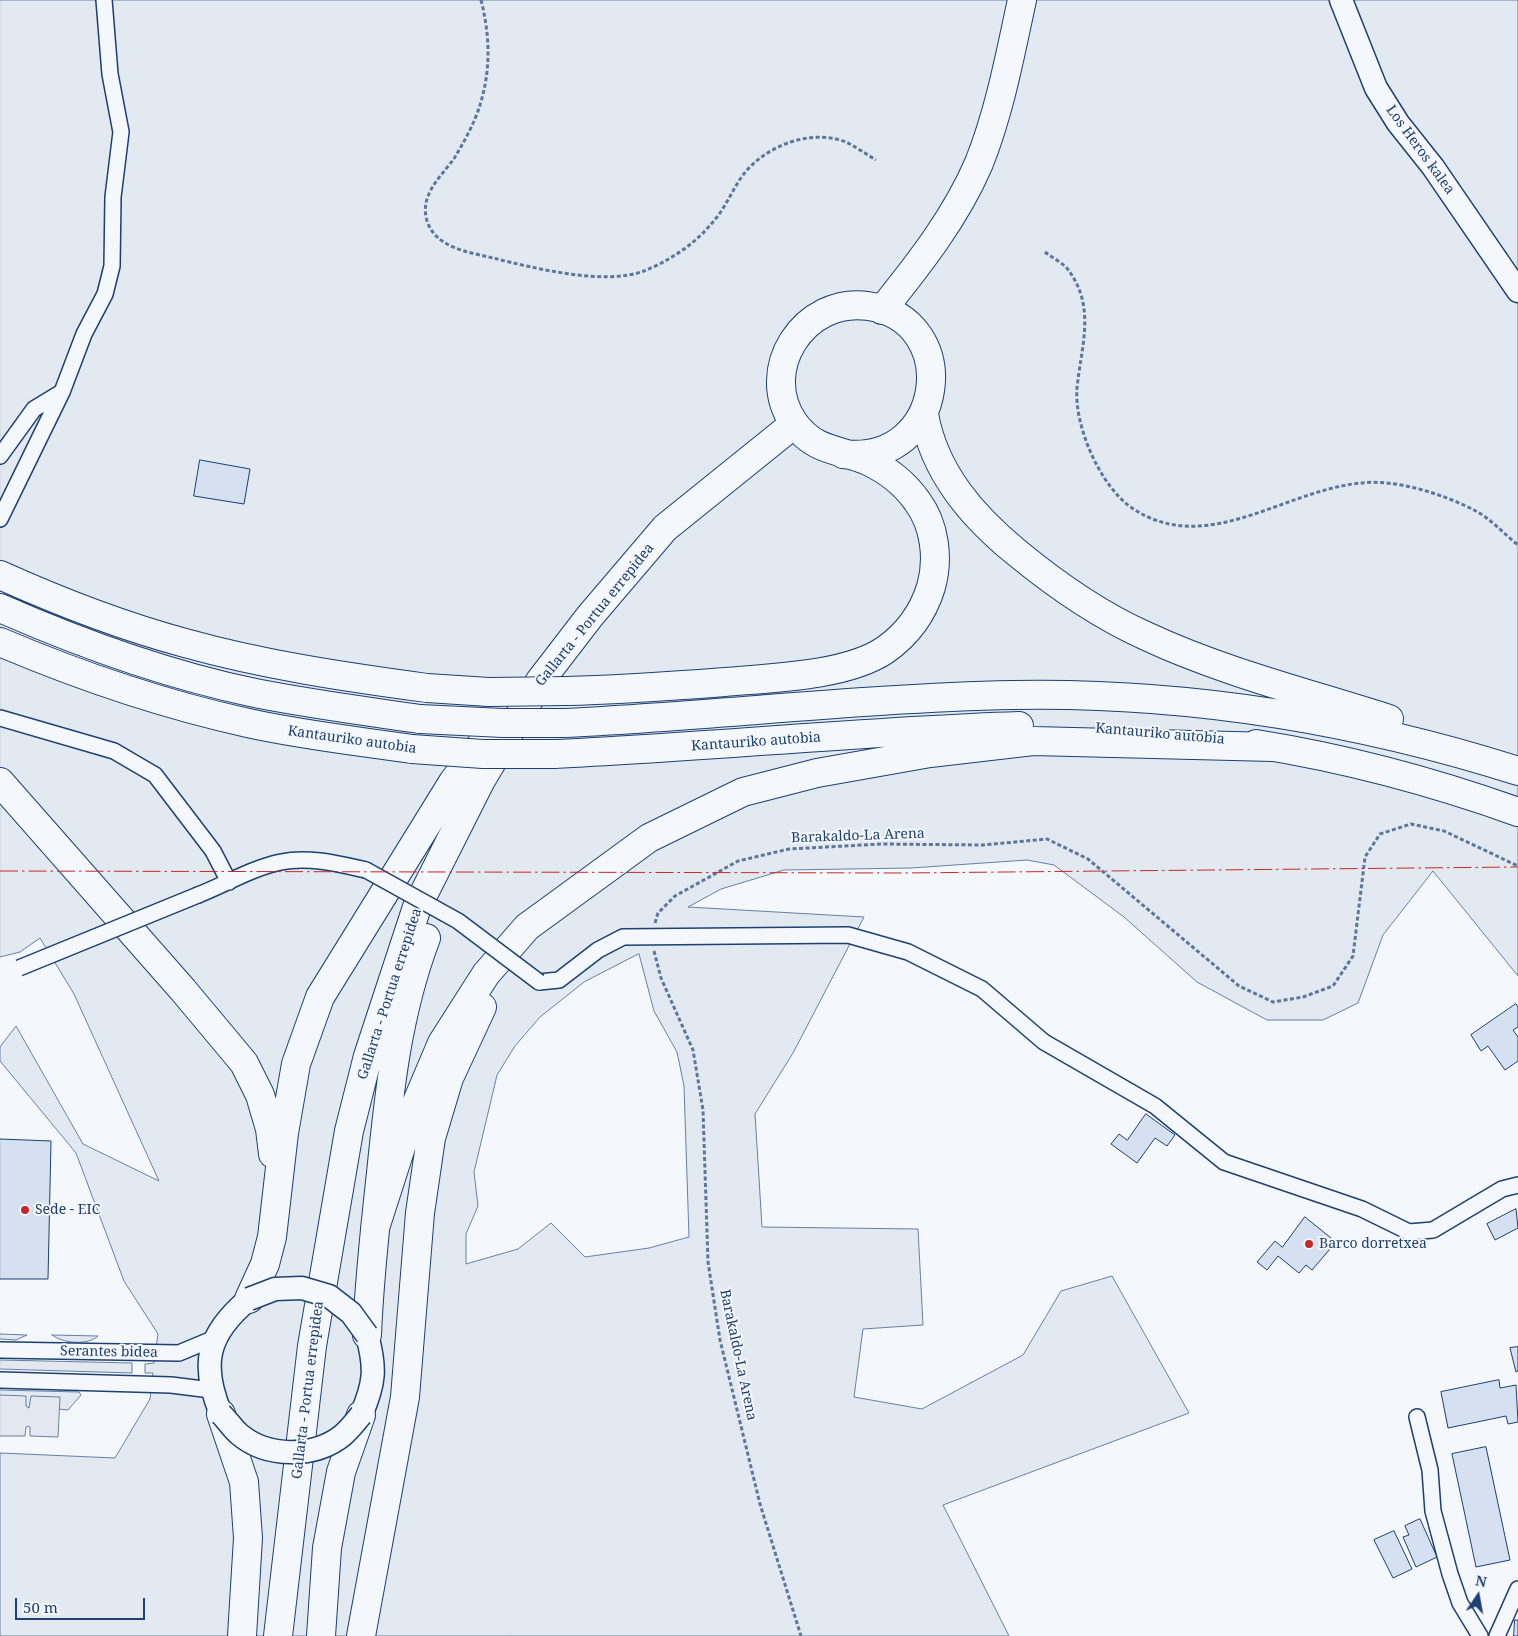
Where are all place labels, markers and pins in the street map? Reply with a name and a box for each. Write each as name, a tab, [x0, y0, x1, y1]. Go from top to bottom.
place label: Sede - EIC	[35, 1202, 100, 1218]
marker: Sede - EIC	[19, 1204, 31, 1216]
place label: Barco dorretxea	[1319, 1236, 1427, 1252]
marker: Barco dorretxea	[1303, 1238, 1315, 1250]

